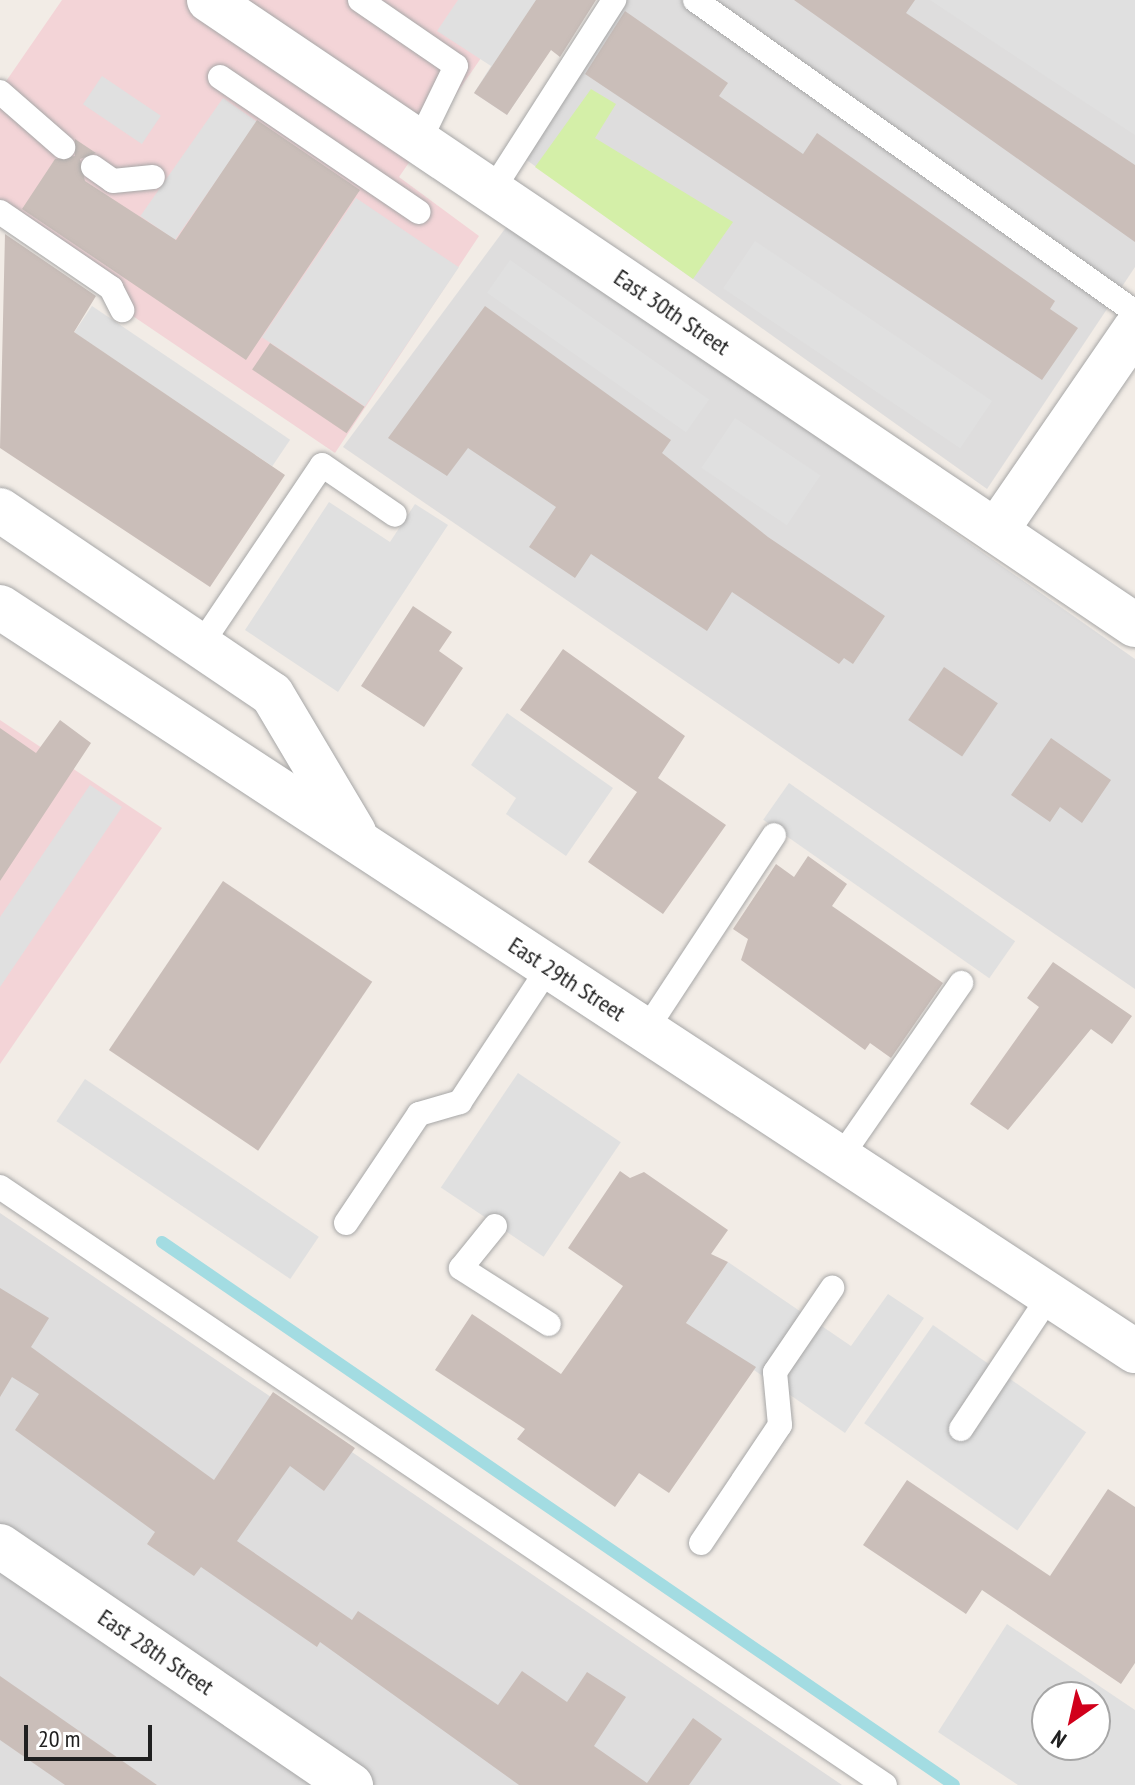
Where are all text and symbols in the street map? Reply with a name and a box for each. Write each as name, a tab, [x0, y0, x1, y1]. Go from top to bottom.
street label: East 30th Street	[609, 263, 735, 361]
street label: East 29th Street	[503, 931, 631, 1027]
street label: East 28th Street	[93, 1603, 219, 1701]
north arrow	[1031, 1681, 1111, 1761]
scale bar	[28, 1709, 156, 1759]
text: 20 m	[38, 1723, 80, 1754]
text: N	[1046, 1724, 1071, 1754]

